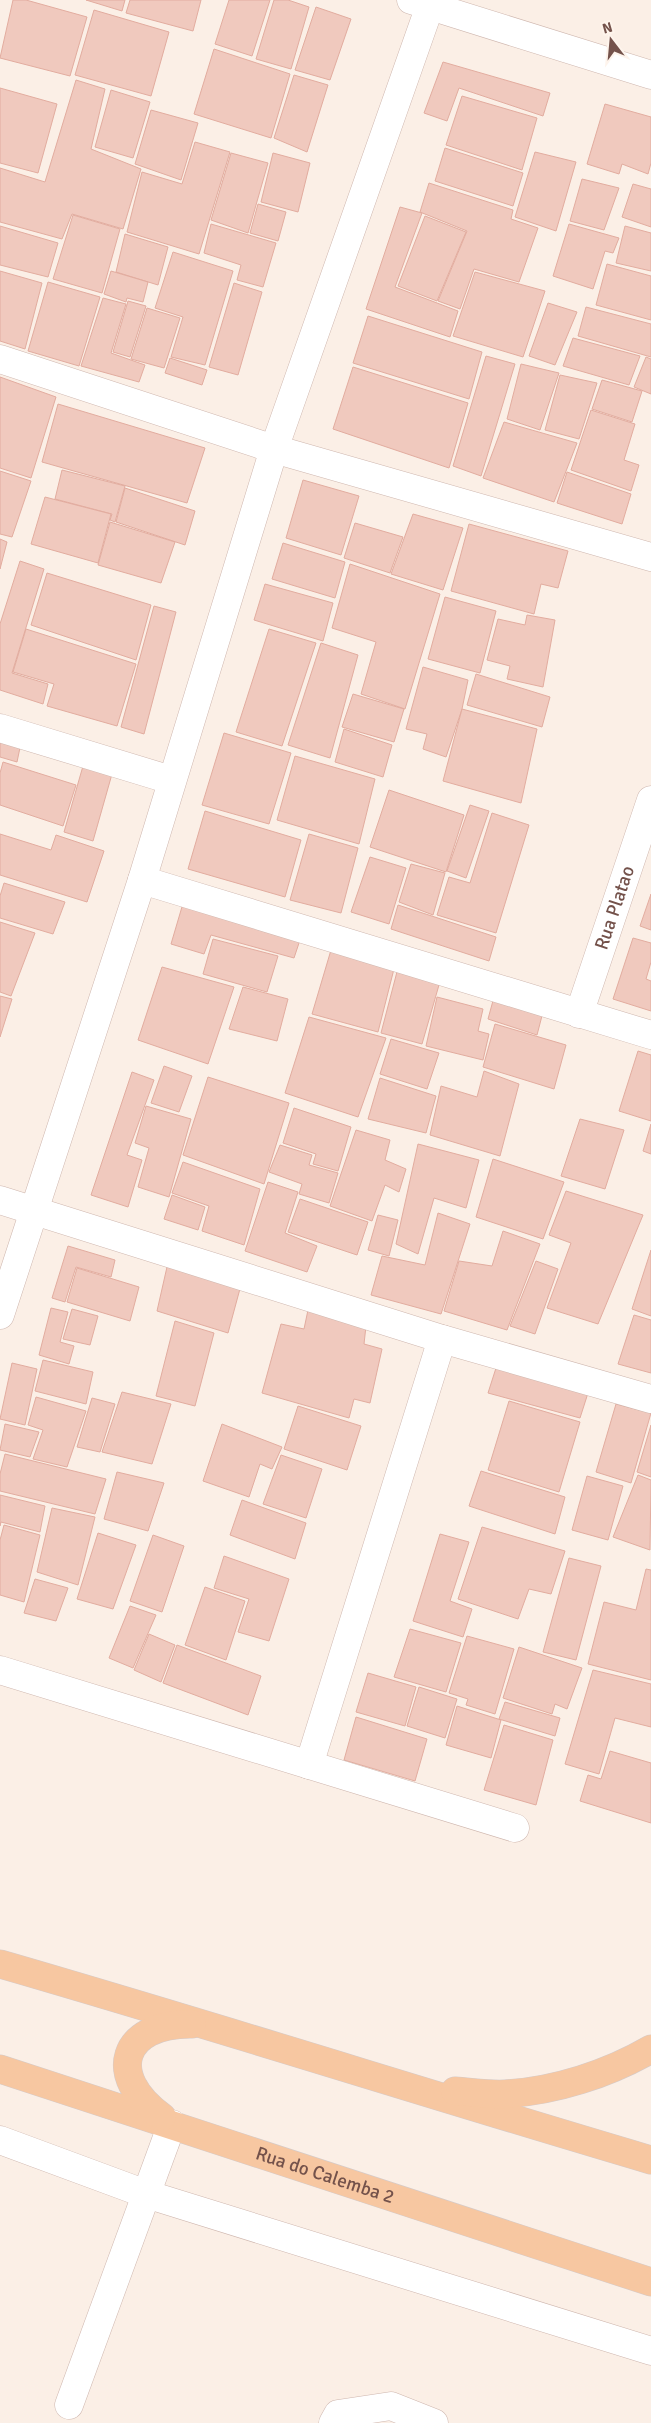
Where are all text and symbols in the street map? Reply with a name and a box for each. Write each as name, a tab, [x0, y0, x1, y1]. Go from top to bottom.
north arrow	[586, 15, 636, 65]
text: N	[601, 18, 615, 37]
street label: Rua Platao	[589, 863, 640, 953]
street label: Rua do Calemba 2	[253, 2141, 397, 2209]

